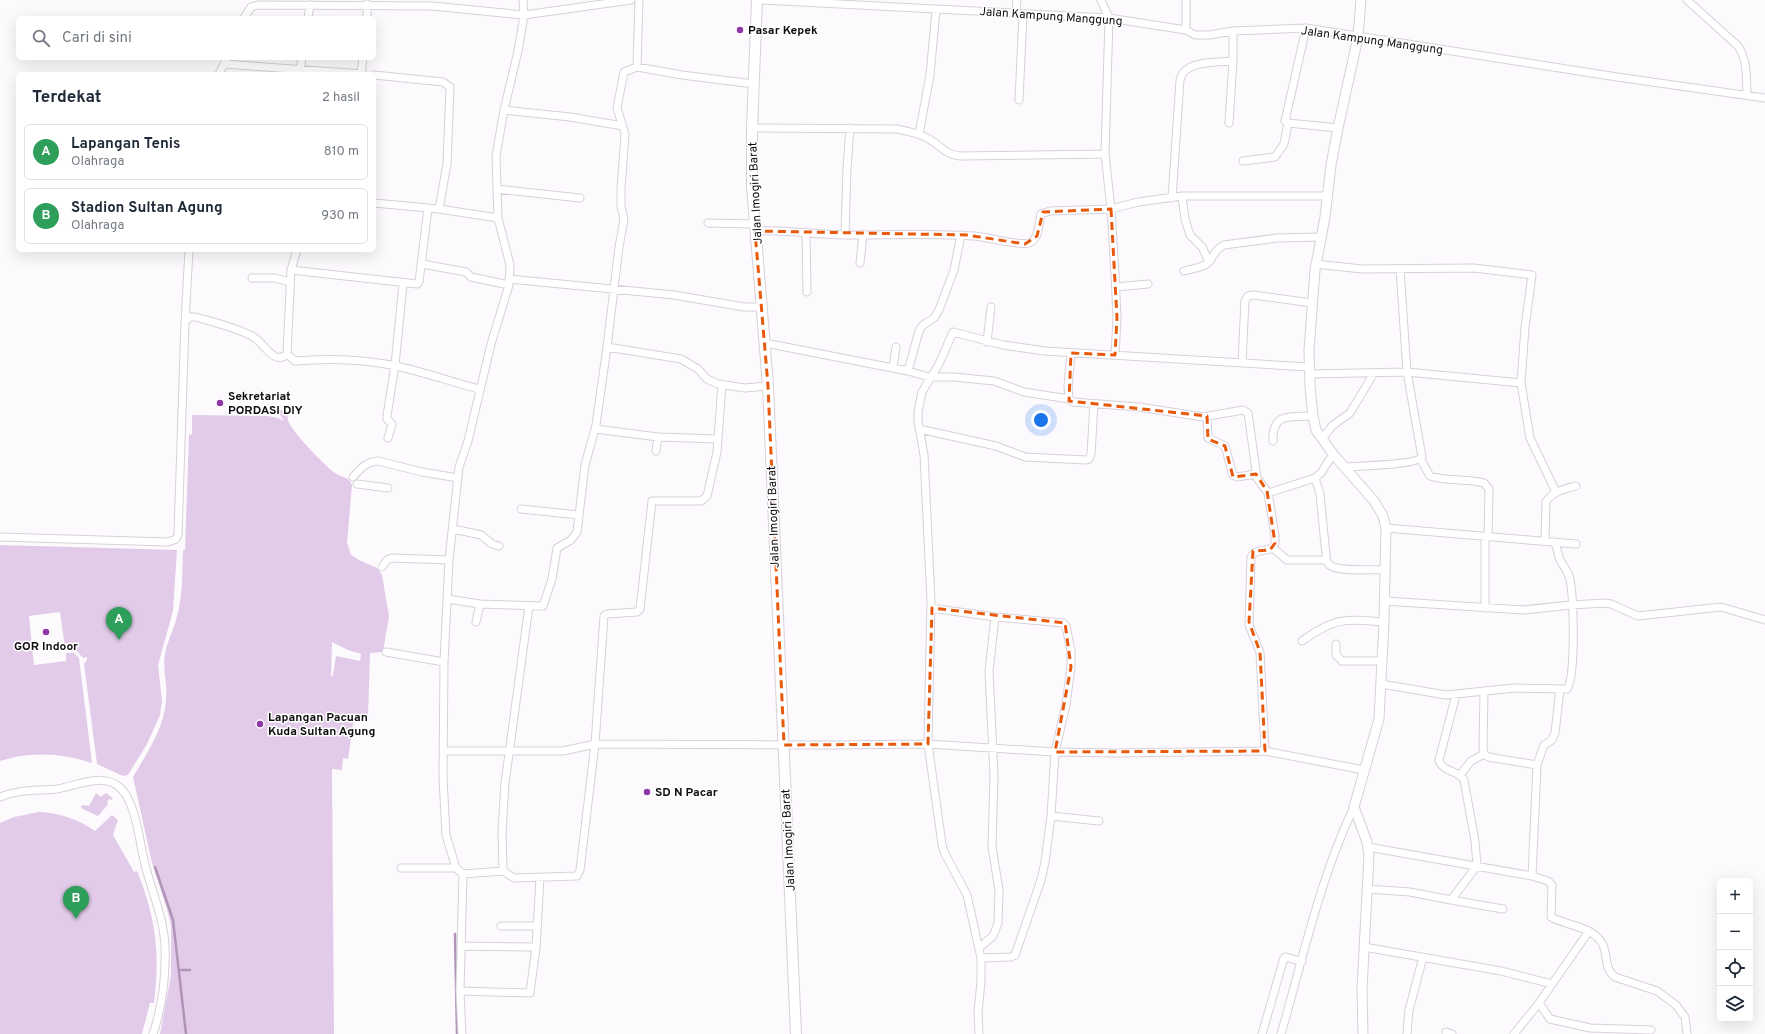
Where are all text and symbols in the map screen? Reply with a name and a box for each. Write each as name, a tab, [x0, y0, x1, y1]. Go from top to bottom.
street label: Jalan Kampung Manggung	[979, 4, 1123, 30]
search box	[16, 16, 376, 60]
place label: Pasar Kepek	[748, 23, 818, 39]
street label: Jalan Kampung Manggung	[1300, 23, 1444, 59]
marker: Pasar Kepek	[735, 25, 745, 35]
icon: search	[30, 27, 52, 49]
text: Cari di sini	[62, 29, 132, 48]
text: Terdekat	[32, 87, 101, 109]
text: 2 hasil	[322, 90, 360, 106]
text: Lapangan Tenis	[71, 135, 180, 154]
street label: Jalan Imogiri Barat	[745, 141, 767, 245]
text: A	[41, 144, 51, 160]
text: 810 m	[324, 144, 359, 160]
text: Olahraga	[71, 154, 124, 170]
text: Stadion Sultan Agung	[71, 199, 223, 218]
text: B	[42, 208, 50, 224]
text: 930 m	[321, 208, 359, 224]
text: Olahraga	[71, 218, 124, 234]
place label: Sekretariat PORDASI DIY	[228, 389, 303, 419]
marker: Sekretariat PORDASI DIY	[215, 398, 225, 408]
your location	[1031, 410, 1051, 430]
street label: Jalan Imogiri Barat	[764, 465, 784, 568]
pin: A	[106, 607, 132, 640]
marker: GOR Indoor	[41, 627, 51, 637]
place label: GOR Indoor	[14, 639, 78, 655]
place label: Lapangan Pacuan Kuda Sultan Agung	[268, 710, 375, 740]
marker: Lapangan Pacuan Kuda Sultan Agung	[255, 719, 265, 729]
place label: SD N Pacar	[655, 785, 718, 801]
marker: SD N Pacar	[642, 787, 652, 797]
street label: Jalan Imogiri Barat	[778, 788, 800, 892]
map controls	[1717, 878, 1753, 1022]
button: +	[1717, 878, 1753, 914]
pin: B	[63, 886, 89, 919]
button: −	[1717, 914, 1753, 950]
button: locate	[1717, 950, 1753, 986]
button: layers	[1717, 986, 1753, 1022]

